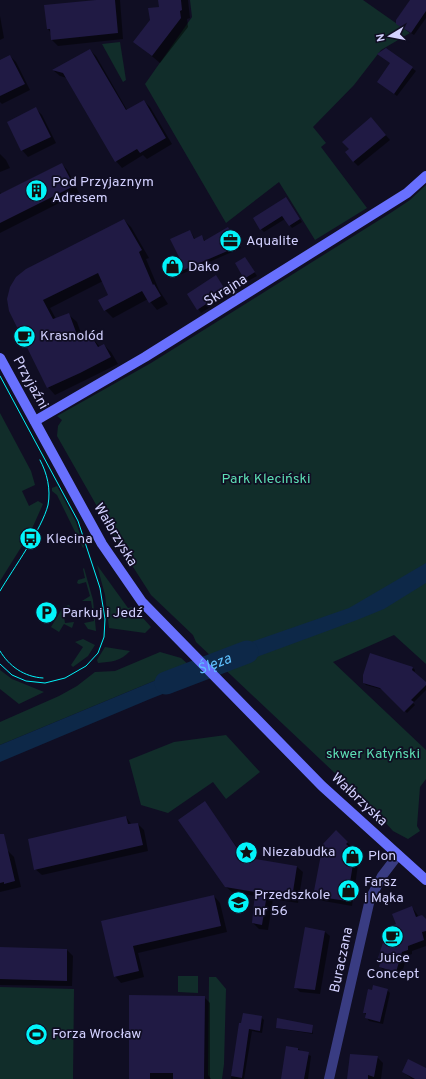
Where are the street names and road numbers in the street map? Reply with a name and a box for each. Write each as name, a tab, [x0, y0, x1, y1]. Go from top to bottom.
street label: Skrajna	[201, 271, 251, 311]
street label: Przyjaźni	[9, 354, 51, 412]
street label: Wałbrzyska	[90, 500, 140, 570]
street label: Wałbrzyska	[327, 770, 391, 830]
street label: Buraczana	[327, 926, 357, 994]

